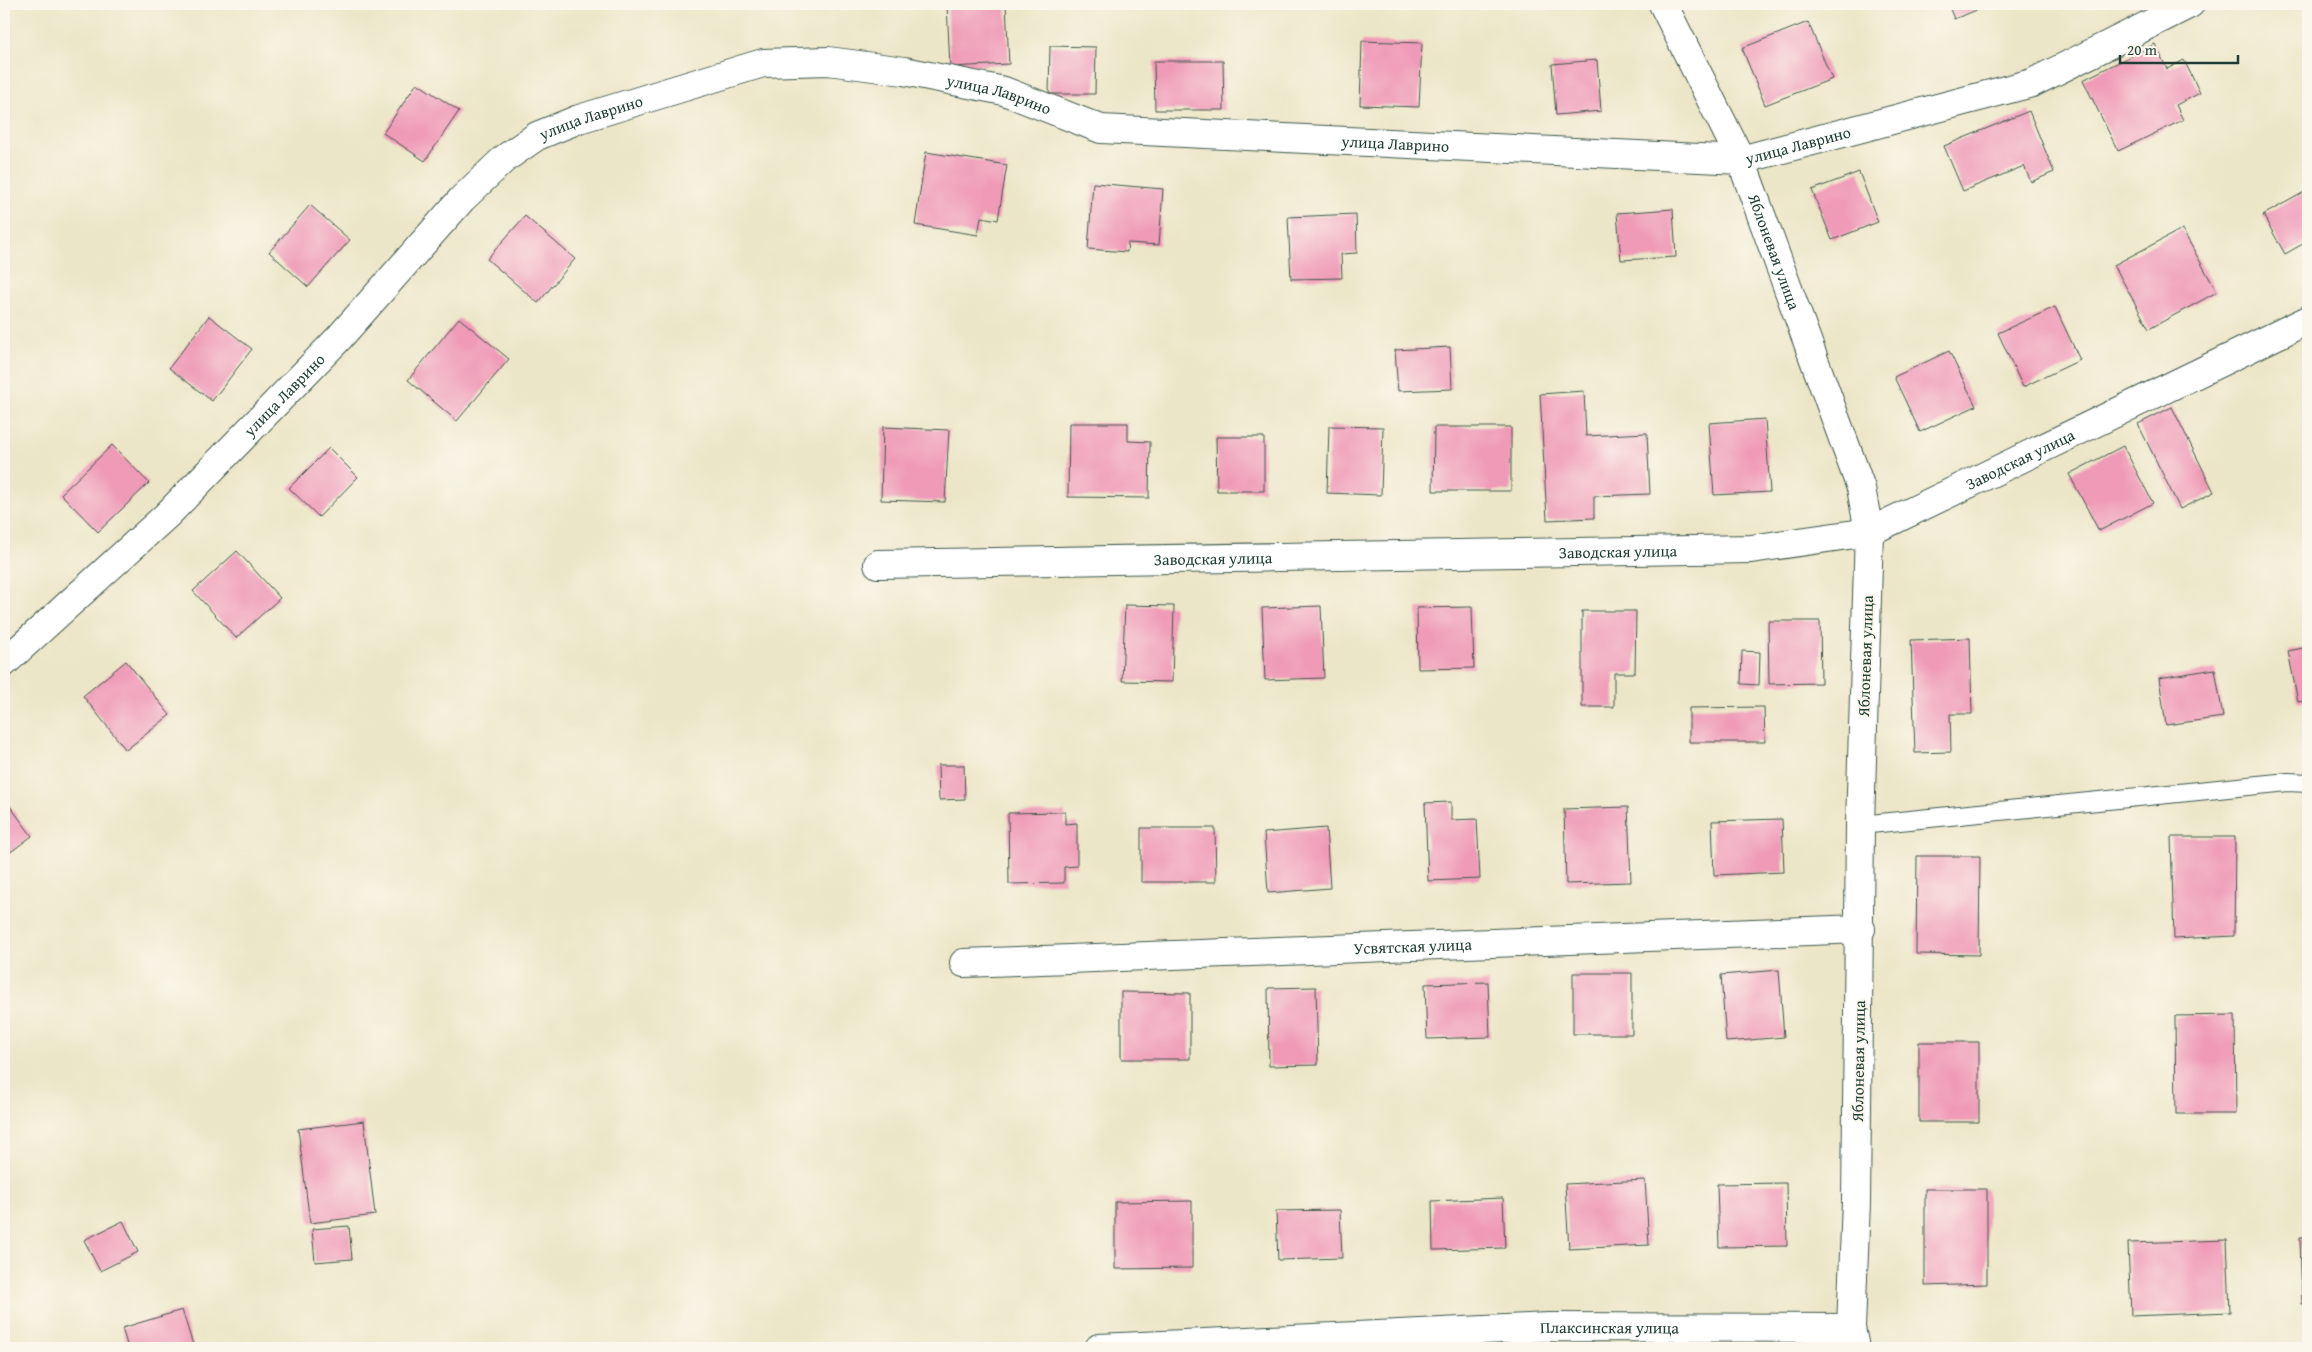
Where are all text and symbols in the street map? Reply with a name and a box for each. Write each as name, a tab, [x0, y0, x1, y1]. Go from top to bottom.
scale bar	[2120, 32, 2237, 64]
text: 20 m	[2127, 39, 2158, 60]
street label: улица Лаврино	[944, 68, 1055, 120]
street label: улица Лаврино	[535, 88, 646, 146]
street label: улица Лаврино	[1742, 120, 1853, 171]
street label: улица Лаврино	[1340, 129, 1450, 158]
street label: Яблоневая улица	[1742, 189, 1807, 313]
street label: улица Лаврино	[237, 348, 330, 442]
street label: Заводская улица	[1961, 422, 2079, 496]
street label: Заводская улица	[1558, 538, 1678, 564]
street label: Заводская улица	[1153, 545, 1273, 571]
street label: Яблоневая улица	[1851, 594, 1879, 718]
street label: Усвятская улица	[1353, 932, 1473, 960]
street label: Яблоневая улица	[1845, 1000, 1871, 1123]
street label: Плаксинская улица	[1539, 1315, 1679, 1339]

